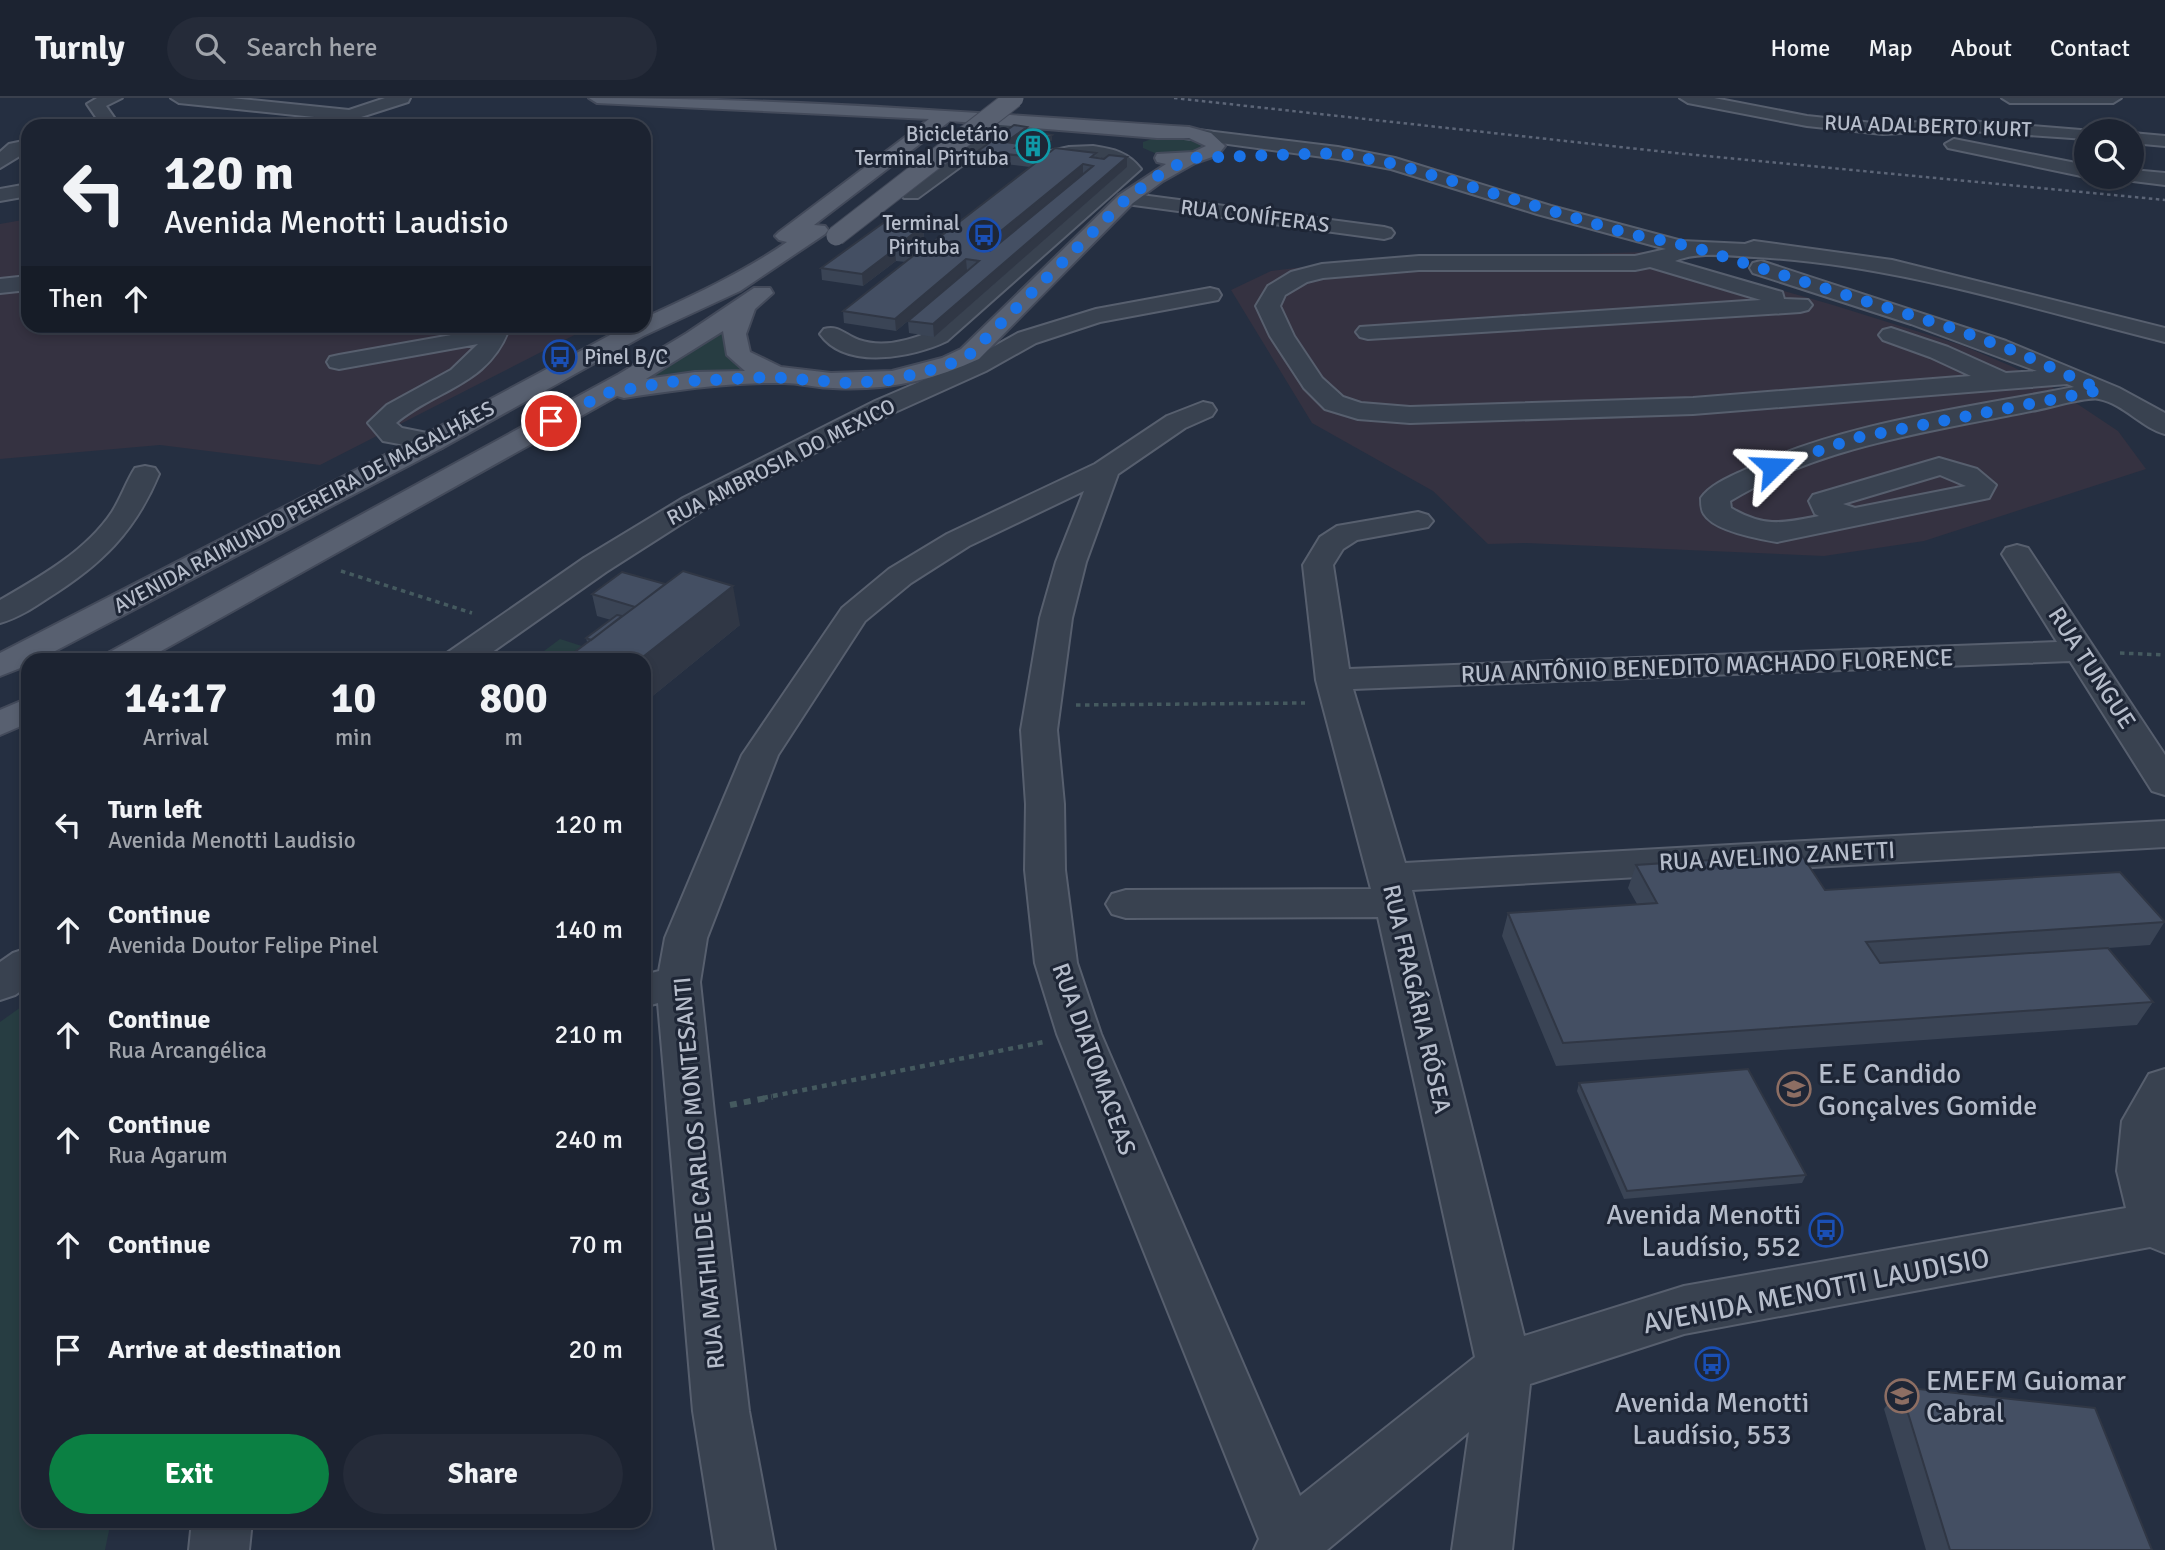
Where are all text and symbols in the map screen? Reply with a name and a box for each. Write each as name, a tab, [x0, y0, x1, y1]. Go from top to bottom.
search box	[167, 17, 657, 80]
text: Turnly	[35, 28, 125, 69]
icon: search	[191, 29, 229, 67]
text: Search here	[247, 32, 378, 64]
text: Home	[1770, 33, 1830, 63]
text: Map	[1868, 33, 1913, 63]
text: About	[1951, 33, 2012, 63]
text: Contact	[2050, 33, 2130, 63]
street label: RUA ADALBERTO KURT	[1824, 109, 2033, 143]
map controls	[2074, 119, 2144, 189]
button: search	[2074, 119, 2144, 189]
place label: Bicicletário Terminal Pirituba	[855, 121, 1009, 171]
building icon: Bicicletário Terminal Pirituba	[1014, 127, 1052, 165]
text: 120 m	[164, 143, 294, 203]
icon: left	[49, 147, 140, 238]
street label: RUA CONÍFERAS	[1179, 194, 1331, 238]
text: Avenida Menotti Laudisio	[164, 203, 509, 242]
place label: Terminal Pirituba	[882, 210, 960, 260]
bus stop icon: Terminal Pirituba	[965, 216, 1003, 254]
icon: ahead	[117, 280, 155, 318]
text: Then	[49, 283, 103, 315]
bus stop icon: Pinel B/C	[541, 338, 579, 376]
place label: Pinel B/C	[584, 344, 668, 370]
pin	[521, 391, 581, 451]
street label: RUA AMBROSIA DO MEXICO	[662, 393, 900, 531]
street label: AVENIDA RAIMUNDO PEREIRA DE MAGALHÃES	[109, 395, 499, 619]
icon: arrive	[532, 402, 570, 440]
position arrow	[1736, 430, 1810, 504]
street label: RUA TUNGUE	[2042, 602, 2142, 734]
street label: RUA ANTÔNIO BENEDITO MACHADO FLORENCE	[1460, 642, 1954, 690]
text: 14:17	[124, 673, 227, 724]
text: 10	[331, 673, 376, 724]
text: 800	[480, 673, 548, 724]
text: Arrival	[143, 723, 209, 752]
text: min	[335, 723, 372, 752]
text: m	[504, 723, 523, 752]
text: Turn left	[108, 794, 202, 826]
icon: left	[49, 806, 87, 844]
text: 120 m	[554, 809, 623, 841]
text: Avenida Menotti Laudisio	[108, 826, 356, 855]
street label: RUA AVELINO ZANETTI	[1658, 835, 1896, 877]
street label: RUA FRAGÁRIA RÓSEA	[1376, 882, 1458, 1117]
text: Continue	[108, 899, 210, 931]
icon: ahead	[49, 911, 87, 949]
text: 140 m	[554, 914, 623, 946]
text: Avenida Doutor Felipe Pinel	[108, 931, 378, 960]
street label: RUA DIATOMACEAS	[1045, 959, 1143, 1159]
street label: RUA MATHILDE CARLOS MONTESANTI	[667, 975, 731, 1371]
text: Continue	[108, 1004, 210, 1036]
icon: ahead	[49, 1016, 87, 1054]
text: 210 m	[554, 1019, 623, 1051]
text: Rua Arcangélica	[108, 1036, 267, 1065]
place label: E.E Candido Gonçalves Gomide	[1818, 1057, 2037, 1123]
school or university icon: E.E Candido Gonçalves Gomide	[1775, 1070, 1813, 1108]
text: Continue	[108, 1109, 210, 1141]
icon: ahead	[49, 1121, 87, 1159]
text: 240 m	[554, 1124, 623, 1156]
text: Rua Agarum	[108, 1141, 228, 1170]
place label: Avenida Menotti Laudísio, 552	[1606, 1198, 1801, 1264]
bus stop icon: Avenida Menotti Laudísio, 552	[1807, 1211, 1845, 1249]
icon: ahead	[49, 1226, 87, 1264]
text: Continue	[108, 1229, 210, 1261]
text: 70 m	[568, 1229, 623, 1261]
street label: AVENIDA MENOTTI LAUDISIO	[1640, 1241, 1992, 1341]
icon: arrive	[49, 1331, 87, 1369]
text: Arrive at destination	[108, 1334, 341, 1366]
text: 20 m	[568, 1334, 623, 1366]
bus stop icon: Avenida Menotti Laudísio, 553	[1693, 1345, 1731, 1383]
place label: EMEFM Guiomar Cabral	[1926, 1364, 2127, 1430]
school or university icon: EMEFM Guiomar Cabral	[1883, 1377, 1921, 1415]
place label: Avenida Menotti Laudísio, 553	[1615, 1386, 1809, 1452]
button: Exit	[49, 1434, 329, 1514]
button: Share	[343, 1434, 623, 1514]

